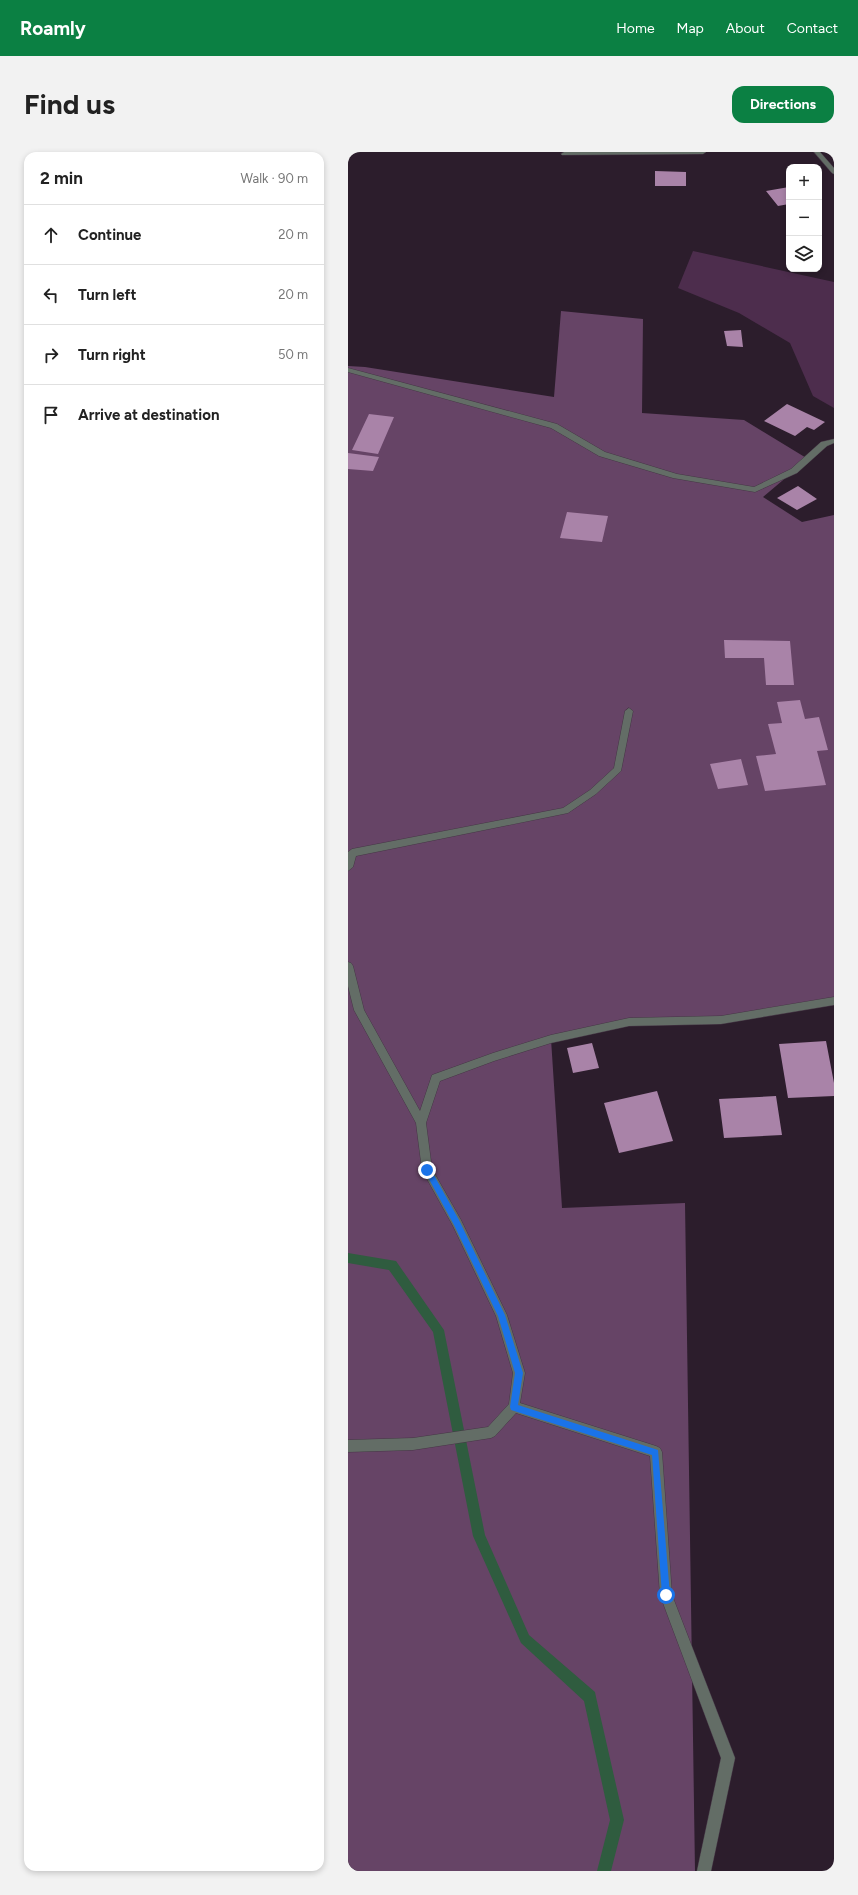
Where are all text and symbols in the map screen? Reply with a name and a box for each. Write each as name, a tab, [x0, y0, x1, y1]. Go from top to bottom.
text: Roamly	[20, 17, 86, 40]
text: Home	[616, 20, 655, 37]
text: Map	[677, 20, 704, 37]
text: About	[726, 20, 765, 37]
text: Contact	[787, 20, 838, 37]
button: Directions	[732, 86, 834, 123]
text: Find us	[24, 87, 115, 121]
map controls	[786, 164, 822, 272]
button: +	[786, 164, 822, 200]
text: 2 min	[40, 168, 83, 188]
text: Walk · 90 m	[241, 171, 308, 186]
button: −	[786, 200, 822, 236]
icon: ahead	[40, 224, 62, 246]
text: Continue	[78, 226, 141, 244]
text: 20 m	[278, 227, 308, 242]
button: layers	[786, 236, 822, 272]
icon: left	[40, 284, 62, 306]
text: Turn left	[78, 286, 136, 304]
text: 20 m	[278, 287, 308, 302]
icon: right	[40, 344, 62, 366]
text: Turn right	[78, 346, 146, 364]
text: 50 m	[278, 347, 308, 362]
icon: arrive	[40, 404, 62, 426]
text: Arrive at destination	[78, 406, 219, 424]
route end	[418, 1161, 436, 1179]
route start	[657, 1586, 675, 1604]

